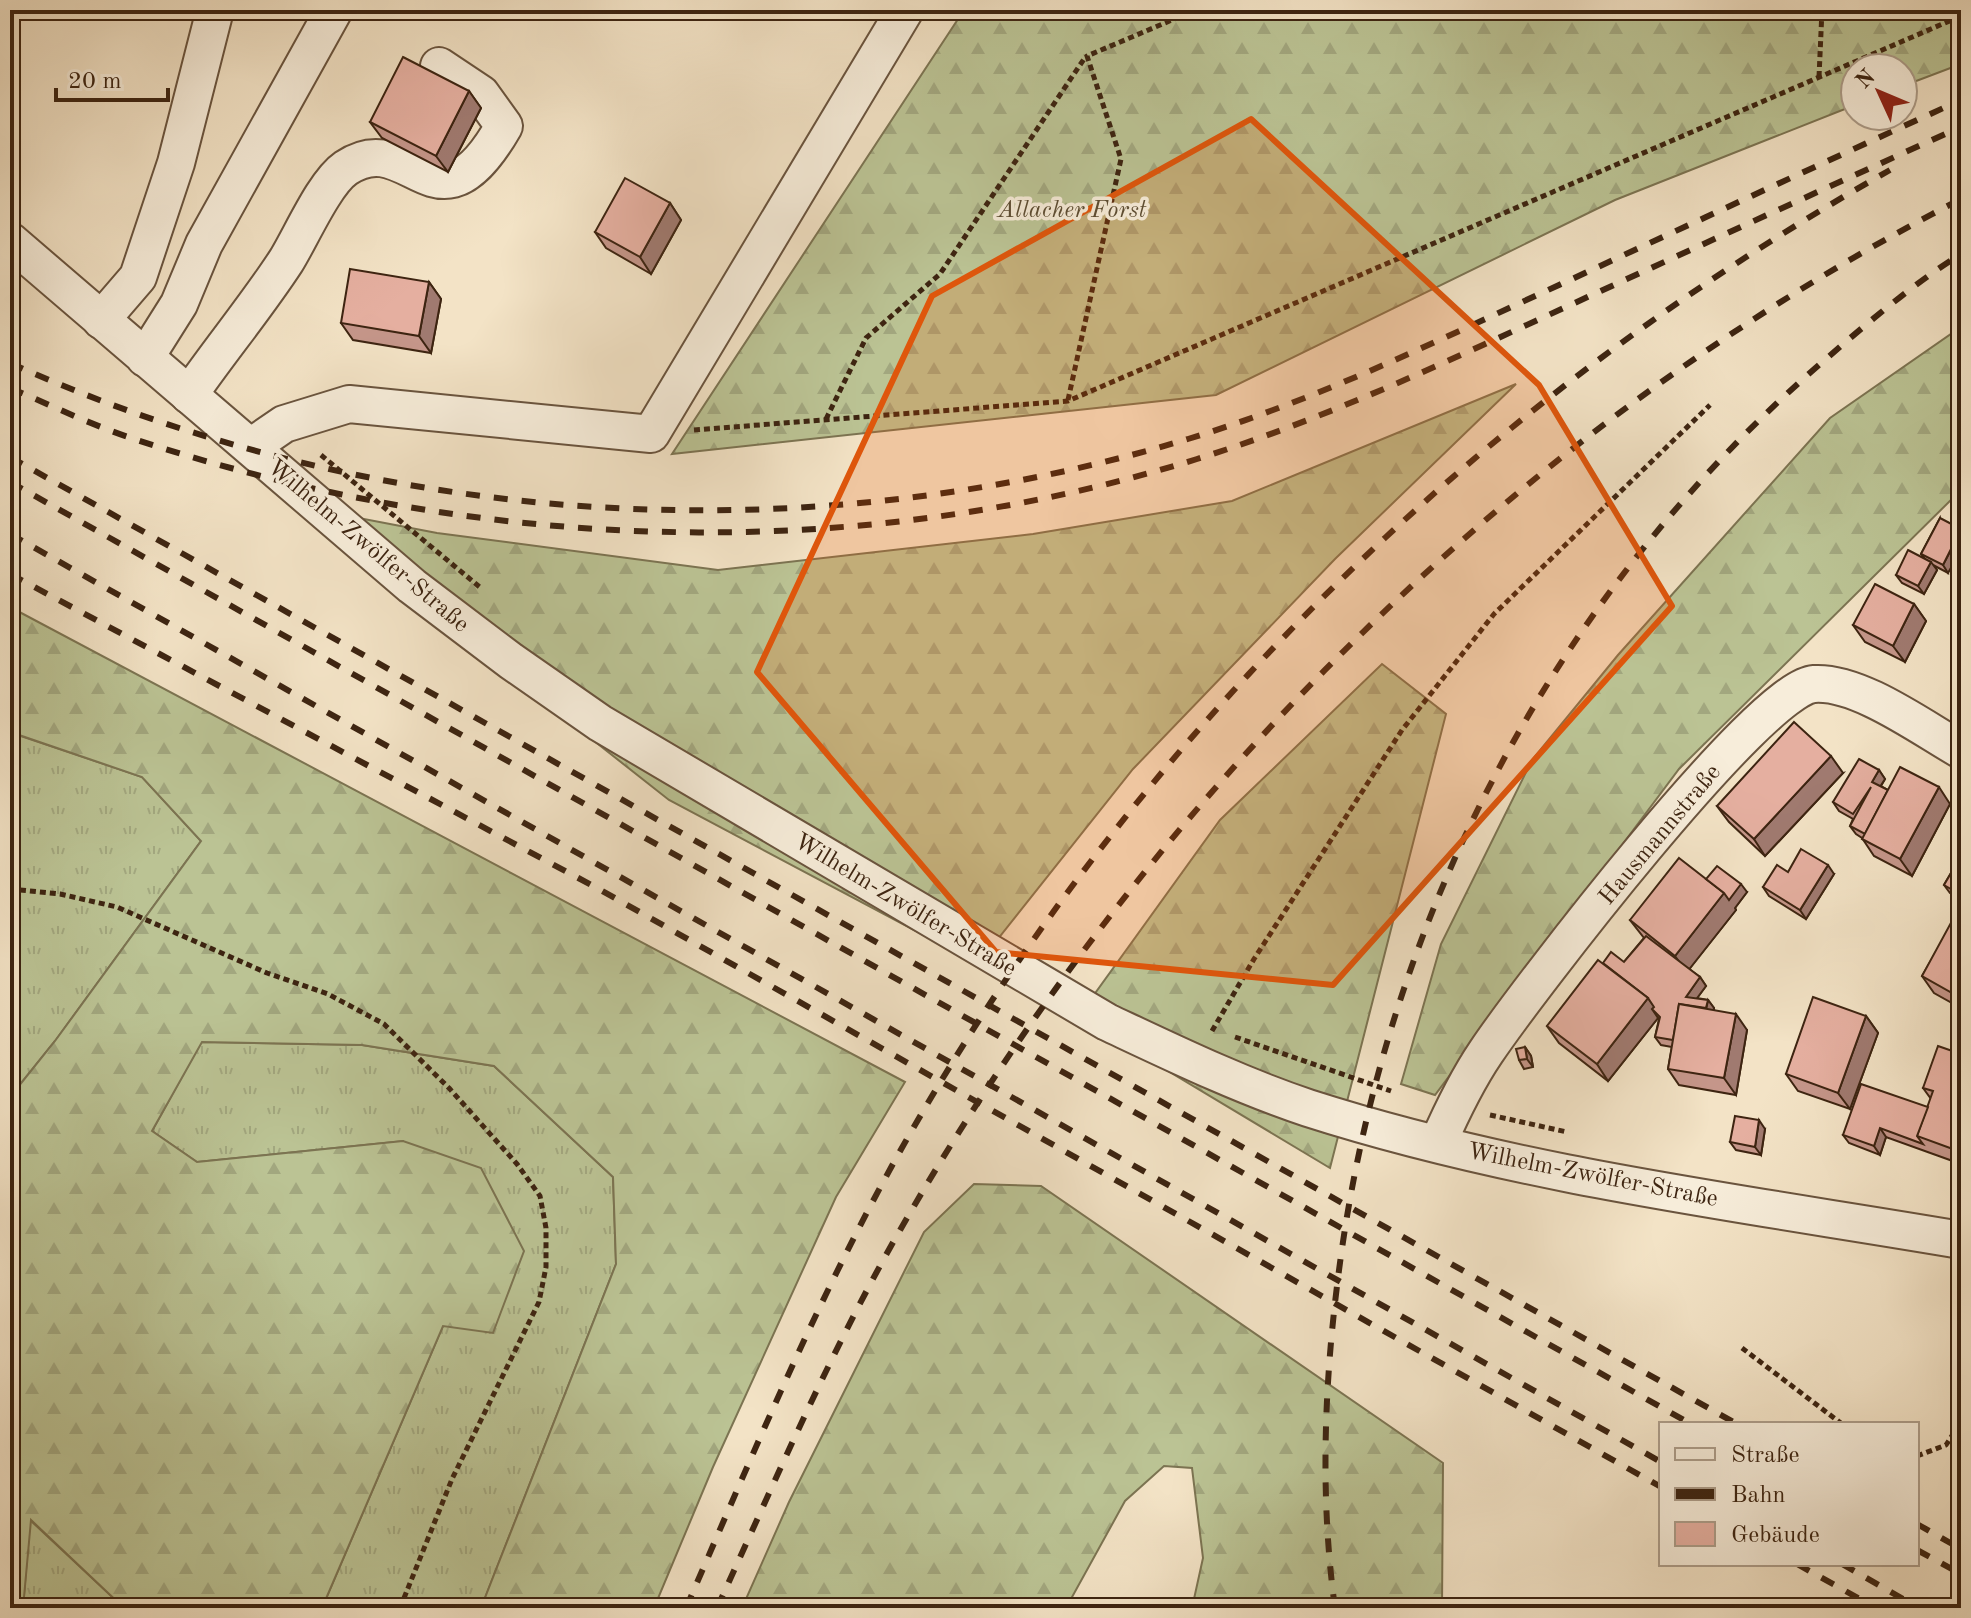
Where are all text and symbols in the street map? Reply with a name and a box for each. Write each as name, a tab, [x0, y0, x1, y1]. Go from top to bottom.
scale bar	[56, 52, 168, 102]
north arrow	[1839, 52, 1919, 132]
text: N	[1852, 66, 1880, 93]
text: 20 m	[68, 70, 122, 94]
park label: Allacher Forst	[995, 199, 1147, 223]
street label: Wilhelm-Zwölfer-Straße	[262, 455, 473, 638]
street label: Hausmannstraße	[1595, 761, 1726, 910]
street label: Wilhelm-Zwölfer-Straße	[790, 830, 1020, 982]
street label: Wilhelm-Zwölfer-Straße	[1465, 1140, 1720, 1212]
legend	[1659, 1422, 1919, 1566]
text: Straße	[1731, 1444, 1800, 1468]
text: Bahn	[1731, 1484, 1785, 1508]
text: Gebäude	[1731, 1524, 1820, 1548]

